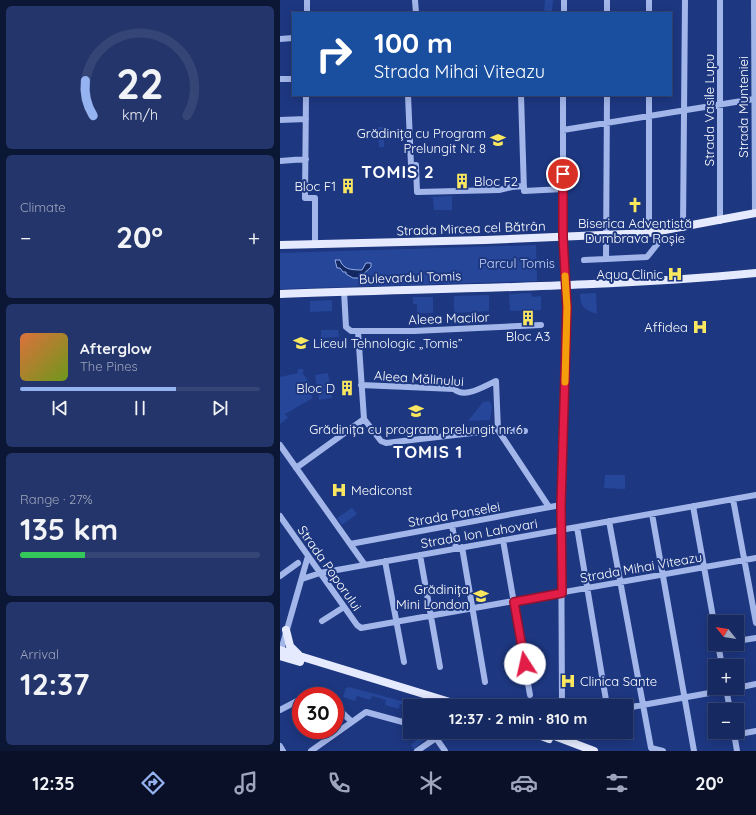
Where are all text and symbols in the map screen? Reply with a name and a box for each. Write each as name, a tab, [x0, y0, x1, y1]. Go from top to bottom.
text: 100 m	[374, 25, 453, 60]
icon: right	[308, 28, 360, 80]
street label: Strada Vasile Lupu	[701, 54, 717, 166]
text: 22	[116, 56, 164, 108]
street label: Strada Munteniei	[735, 56, 751, 158]
text: Strada Mihai Viteazu	[374, 60, 545, 83]
text: km/h	[122, 105, 158, 123]
place label: Grădinița cu Program Prelungit Nr. 8	[357, 125, 486, 156]
school or university icon: Grădinița cu Program Prelungit Nr. 8	[489, 131, 507, 149]
pin	[546, 157, 580, 191]
district label: TOMIS 2	[361, 161, 435, 182]
icon: arrive	[552, 163, 574, 185]
building icon: Bloc F2	[453, 172, 471, 190]
place label: Bloc F2	[474, 173, 518, 189]
building icon: Bloc F1	[339, 177, 357, 195]
place label: Bloc F1	[294, 178, 336, 194]
church icon: Biserica Adventistă Dumbrava Roșie	[626, 196, 644, 214]
text: Climate	[20, 199, 66, 215]
place label: Biserica Adventistă Dumbrava Roșie	[578, 215, 692, 246]
street label: Strada Mircea cel Bătrân	[396, 217, 546, 239]
text: 20°	[116, 218, 163, 256]
text: −	[20, 224, 31, 252]
text: +	[248, 224, 260, 252]
park label: Parcul Tomis	[479, 255, 555, 271]
hospital icon: Aqua Clinic	[666, 265, 684, 283]
place label: Aqua Clinic	[597, 266, 663, 282]
street label: Bulevardul Tomis	[359, 267, 461, 287]
street label: Aleea Macilor	[408, 309, 490, 327]
building icon: Bloc A3	[519, 309, 537, 327]
hospital icon: Affidea	[691, 318, 709, 336]
place label: Affidea	[644, 319, 688, 335]
place label: Bloc A3	[506, 328, 551, 344]
school or university icon: Liceul Tehnologic „Tomis”	[292, 334, 310, 352]
place label: Liceul Tehnologic „Tomis”	[313, 335, 463, 351]
text: Afterglow	[80, 339, 152, 358]
text: The Pines	[80, 358, 138, 374]
street label: Aleea Mălinului	[374, 367, 464, 389]
building icon: Bloc D	[338, 379, 356, 397]
place label: Bloc D	[296, 380, 335, 396]
icon: previous	[49, 397, 71, 419]
icon: pause	[129, 397, 151, 419]
icon: next	[209, 397, 231, 419]
school or university icon: Grădinița cu program prelungit nr. 6	[407, 402, 425, 420]
place label: Grădinița cu program prelungit nr. 6	[309, 421, 523, 437]
district label: TOMIS 1	[393, 441, 463, 462]
hospital icon: Mediconst	[330, 481, 348, 499]
place label: Mediconst	[351, 482, 412, 498]
text: Range · 27%	[20, 491, 93, 507]
street label: Strada Panselei	[407, 498, 501, 530]
text: 135 km	[20, 510, 118, 548]
street label: Strada Ion Lahovari	[419, 515, 539, 551]
street label: Strada Poporului	[295, 522, 365, 614]
street label: Strada Mihai Viteazu	[579, 548, 703, 586]
place label: Grădinița Mini London	[396, 581, 469, 612]
school or university icon: Grădinița Mini London	[472, 587, 490, 605]
north arrow	[708, 615, 744, 651]
map controls	[708, 615, 744, 739]
position arrow	[504, 643, 546, 685]
text: Arrival	[20, 646, 59, 662]
button: +	[708, 659, 744, 695]
text: 12:37	[20, 665, 90, 703]
hospital icon: Clinica Sante	[559, 672, 577, 690]
place label: Clinica Sante	[580, 673, 657, 689]
speed limit sign: 30	[292, 687, 344, 739]
button: −	[708, 703, 744, 739]
text: 12:37 · 2 min · 810 m	[449, 709, 587, 728]
icon: directions	[139, 769, 167, 797]
icon: music	[232, 769, 260, 797]
icon: phone	[325, 769, 353, 797]
icon: climate	[417, 769, 445, 797]
icon: car	[510, 769, 538, 797]
icon: filters	[603, 769, 631, 797]
text: 12:35	[32, 772, 75, 795]
text: 20°	[695, 772, 724, 795]

